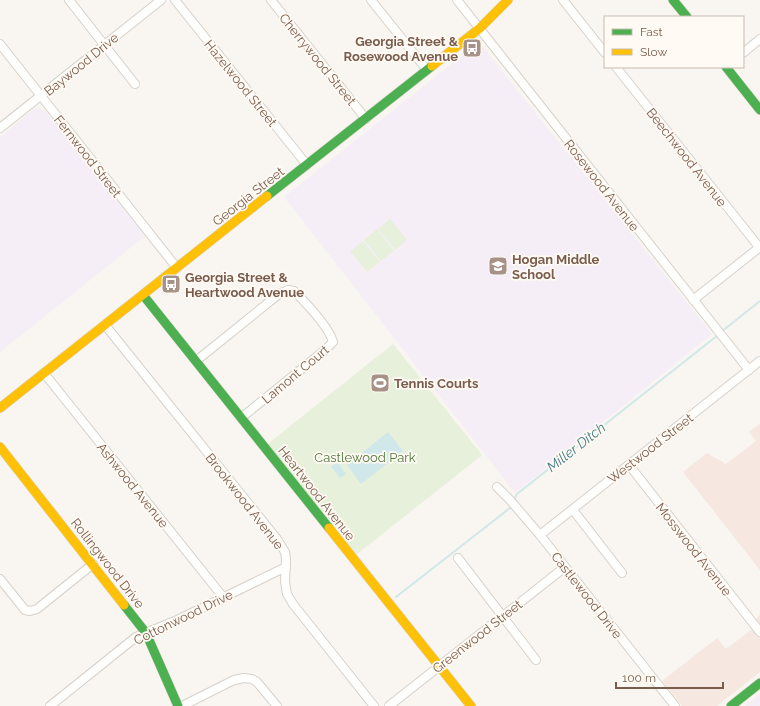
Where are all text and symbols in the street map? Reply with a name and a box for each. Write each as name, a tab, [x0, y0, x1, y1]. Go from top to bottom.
street label: Cherrywood Street	[276, 10, 360, 109]
legend	[604, 16, 744, 68]
text: Fast	[640, 25, 663, 39]
street label: Baywood Drive	[41, 30, 122, 99]
place label: Georgia Street & Rosewood Avenue	[343, 34, 459, 64]
street label: Hazelwood Street	[201, 37, 281, 130]
bus stop icon: Georgia Street & Rosewood Avenue	[461, 37, 483, 59]
text: Slow	[640, 45, 667, 59]
street label: Beechwood Avenue	[643, 105, 730, 210]
street label: Fernwood Street	[51, 112, 125, 201]
street label: Rosewood Avenue	[561, 137, 642, 234]
street label: Georgia Street	[210, 164, 287, 229]
place label: Hogan Middle School	[512, 252, 600, 282]
school or university icon: Hogan Middle School	[487, 255, 509, 277]
place label: Georgia Street & Heartwood Avenue	[185, 270, 304, 300]
bus stop icon: Georgia Street & Heartwood Avenue	[160, 273, 182, 295]
street label: Lamont Court	[259, 342, 332, 407]
sports icon: Tennis Courts	[369, 372, 391, 394]
place label: Tennis Courts	[394, 376, 479, 391]
street label: Westwood Street	[605, 410, 696, 486]
water label: Miller Ditch	[544, 419, 609, 475]
street label: Ashwood Avenue	[94, 440, 172, 531]
street label: Heartwood Avenue	[275, 443, 358, 544]
street label: Brookwood Avenue	[202, 450, 287, 553]
park label: Castlewood Park	[314, 450, 416, 465]
street label: Mosswood Avenue	[653, 500, 735, 599]
street label: Rollingwood Drive	[68, 515, 148, 611]
street label: Castlewood Drive	[548, 549, 625, 642]
street label: Cottonwood Drive	[131, 587, 236, 648]
street label: Greenwood Street	[430, 596, 526, 676]
scale bar	[616, 664, 723, 690]
text: 100 m	[622, 671, 656, 685]

